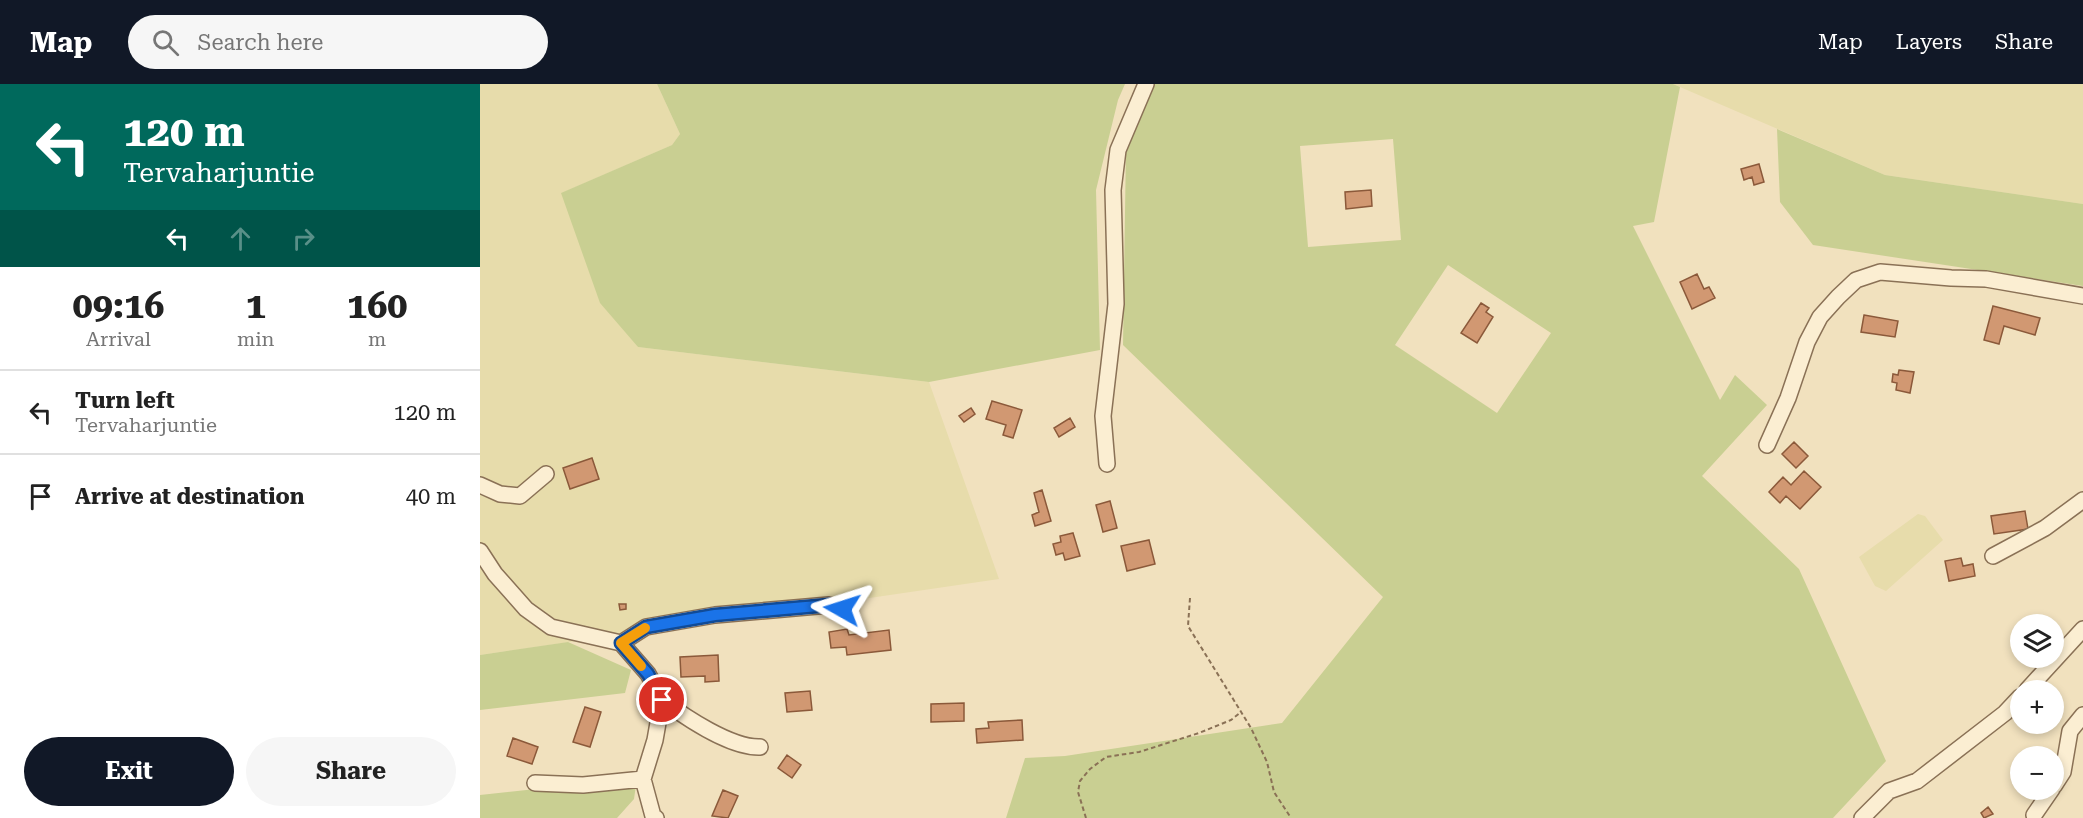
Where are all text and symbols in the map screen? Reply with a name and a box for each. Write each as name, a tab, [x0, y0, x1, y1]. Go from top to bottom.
search box	[128, 15, 548, 69]
text: Map	[30, 26, 92, 59]
icon: search	[149, 26, 182, 59]
text: Search here	[197, 30, 323, 55]
text: Map	[1818, 30, 1863, 54]
text: Layers	[1896, 30, 1962, 54]
text: Share	[1995, 30, 2053, 54]
text: 120 m	[123, 107, 245, 156]
icon: left	[24, 108, 102, 186]
text: Tervaharjuntie	[123, 157, 315, 189]
icon: left	[161, 222, 194, 255]
icon: ahead	[224, 222, 257, 255]
icon: right	[287, 222, 320, 255]
text: 09:16	[73, 285, 164, 327]
text: 1	[246, 285, 266, 327]
text: 160	[347, 285, 407, 327]
text: Arrival	[86, 327, 151, 351]
text: min	[237, 327, 274, 351]
text: m	[368, 327, 386, 351]
text: Turn left	[75, 388, 175, 413]
icon: left	[24, 396, 57, 429]
text: 120 m	[393, 400, 456, 425]
text: Tervaharjuntie	[75, 413, 217, 437]
icon: arrive	[24, 480, 57, 513]
text: Arrive at destination	[75, 484, 304, 509]
text: 40 m	[406, 484, 456, 509]
position arrow	[810, 577, 874, 641]
map controls	[2010, 614, 2064, 800]
button: layers	[2010, 614, 2064, 668]
pin	[636, 674, 687, 725]
button: +	[2010, 680, 2064, 734]
icon: arrive	[645, 683, 678, 716]
button: Exit	[24, 737, 234, 806]
button: Share	[246, 737, 456, 806]
button: −	[2010, 746, 2064, 800]

